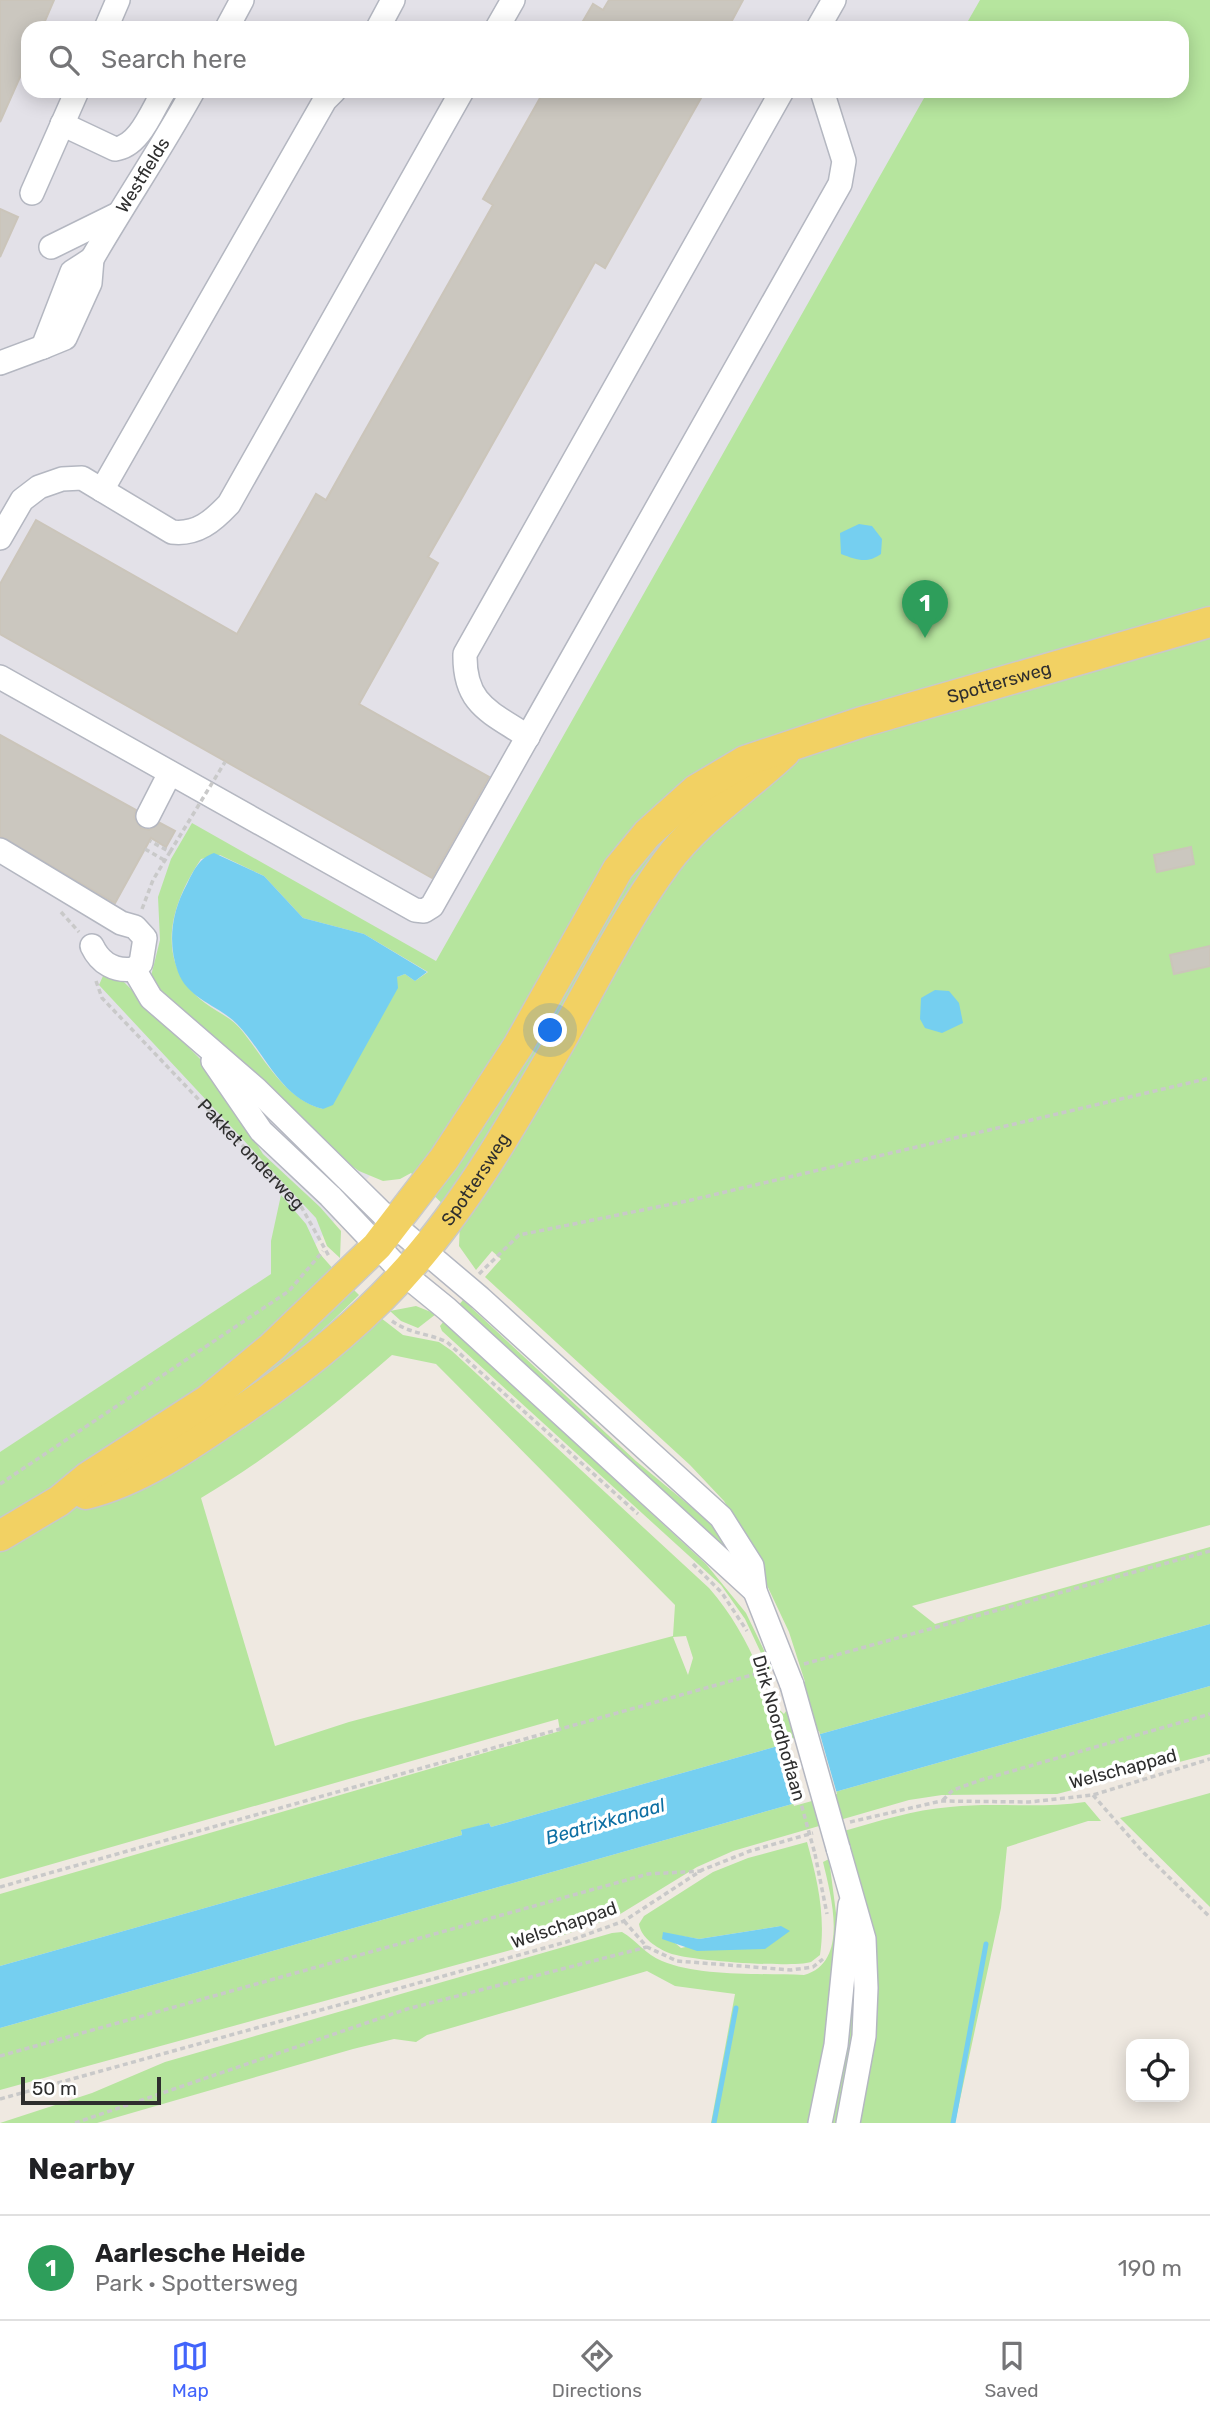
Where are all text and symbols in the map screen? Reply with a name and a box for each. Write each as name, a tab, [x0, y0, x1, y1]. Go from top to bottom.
search box	[21, 21, 1189, 98]
icon: search	[45, 41, 83, 79]
text: Search here	[101, 44, 247, 75]
street label: Westfields	[111, 134, 174, 217]
pin: 1	[902, 580, 948, 638]
street label: Spottersweg	[945, 657, 1054, 708]
your location	[533, 1013, 567, 1047]
street label: Pakket onderweg	[193, 1094, 309, 1214]
street label: Spottersweg	[437, 1129, 515, 1230]
street label: Dirk Noordhoflaan	[748, 1653, 810, 1803]
street label: Welschappad	[1067, 1744, 1179, 1794]
water label: Beatrixkanaal	[543, 1793, 668, 1850]
street label: Welschappad	[508, 1897, 620, 1953]
map controls	[1126, 2039, 1189, 2102]
button: locate	[1126, 2039, 1189, 2102]
scale bar	[21, 2074, 161, 2106]
text: 50 m	[32, 2077, 77, 2100]
text: Nearby	[28, 2151, 135, 2187]
text: Aarlesche Heide	[95, 2238, 305, 2269]
text: 1	[45, 2254, 57, 2282]
text: 190 m	[1118, 2254, 1182, 2282]
text: Park · Spottersweg	[95, 2269, 298, 2297]
tab: Map	[171, 2337, 209, 2402]
tab: Directions	[552, 2337, 642, 2402]
tab: Saved	[984, 2337, 1039, 2402]

